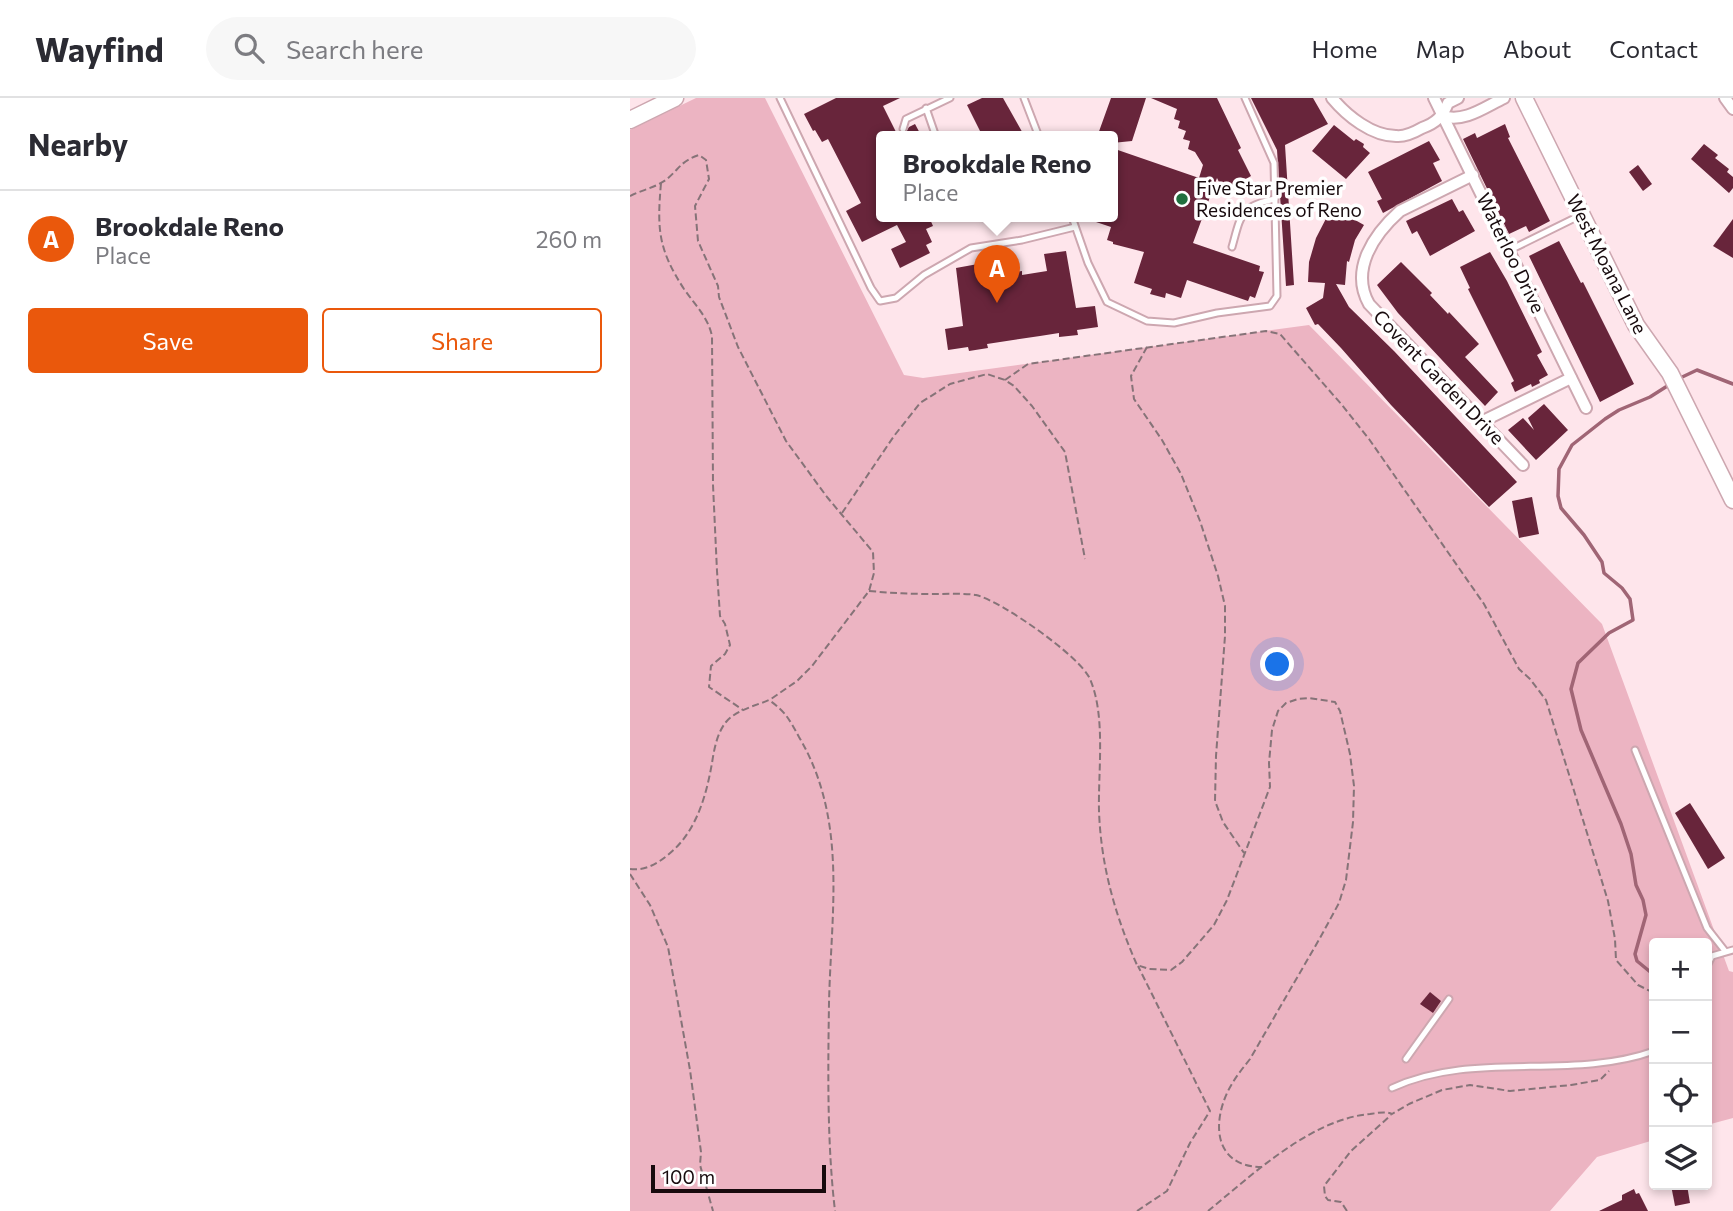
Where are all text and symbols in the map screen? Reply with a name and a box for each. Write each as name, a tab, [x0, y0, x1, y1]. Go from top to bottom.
search box	[206, 17, 696, 80]
text: Wayfind	[35, 28, 164, 69]
icon: search	[230, 29, 268, 67]
text: Search here	[286, 33, 423, 64]
text: Home	[1312, 34, 1378, 63]
text: Map	[1416, 34, 1465, 63]
text: About	[1503, 34, 1571, 63]
text: Contact	[1609, 34, 1698, 63]
text: Nearby	[28, 125, 128, 162]
popup	[876, 131, 1118, 222]
text: Brookdale Reno	[902, 147, 1092, 178]
place label: Five Star Premier Residences of Reno	[1196, 176, 1362, 221]
text: Place	[902, 178, 958, 206]
street label: Waterloo Drive	[1472, 189, 1550, 317]
street label: West Moana Lane	[1562, 190, 1653, 337]
marker: Five Star Premier Residences of Reno	[1174, 191, 1190, 207]
text: Brookdale Reno	[95, 210, 284, 241]
text: A	[43, 225, 59, 253]
text: 260 m	[536, 225, 602, 253]
text: Place	[95, 241, 151, 269]
pin: A	[974, 245, 1020, 303]
street label: Covent Garden Drive	[1369, 305, 1510, 449]
button: Save	[28, 308, 308, 373]
button: Share	[322, 308, 602, 373]
your location	[1260, 647, 1294, 681]
map controls	[1649, 938, 1712, 1190]
button: +	[1649, 938, 1712, 1001]
button: −	[1649, 1001, 1712, 1064]
button: locate	[1649, 1064, 1712, 1127]
button: layers	[1649, 1127, 1712, 1190]
scale bar	[651, 1162, 826, 1194]
text: 100 m	[662, 1165, 715, 1188]

